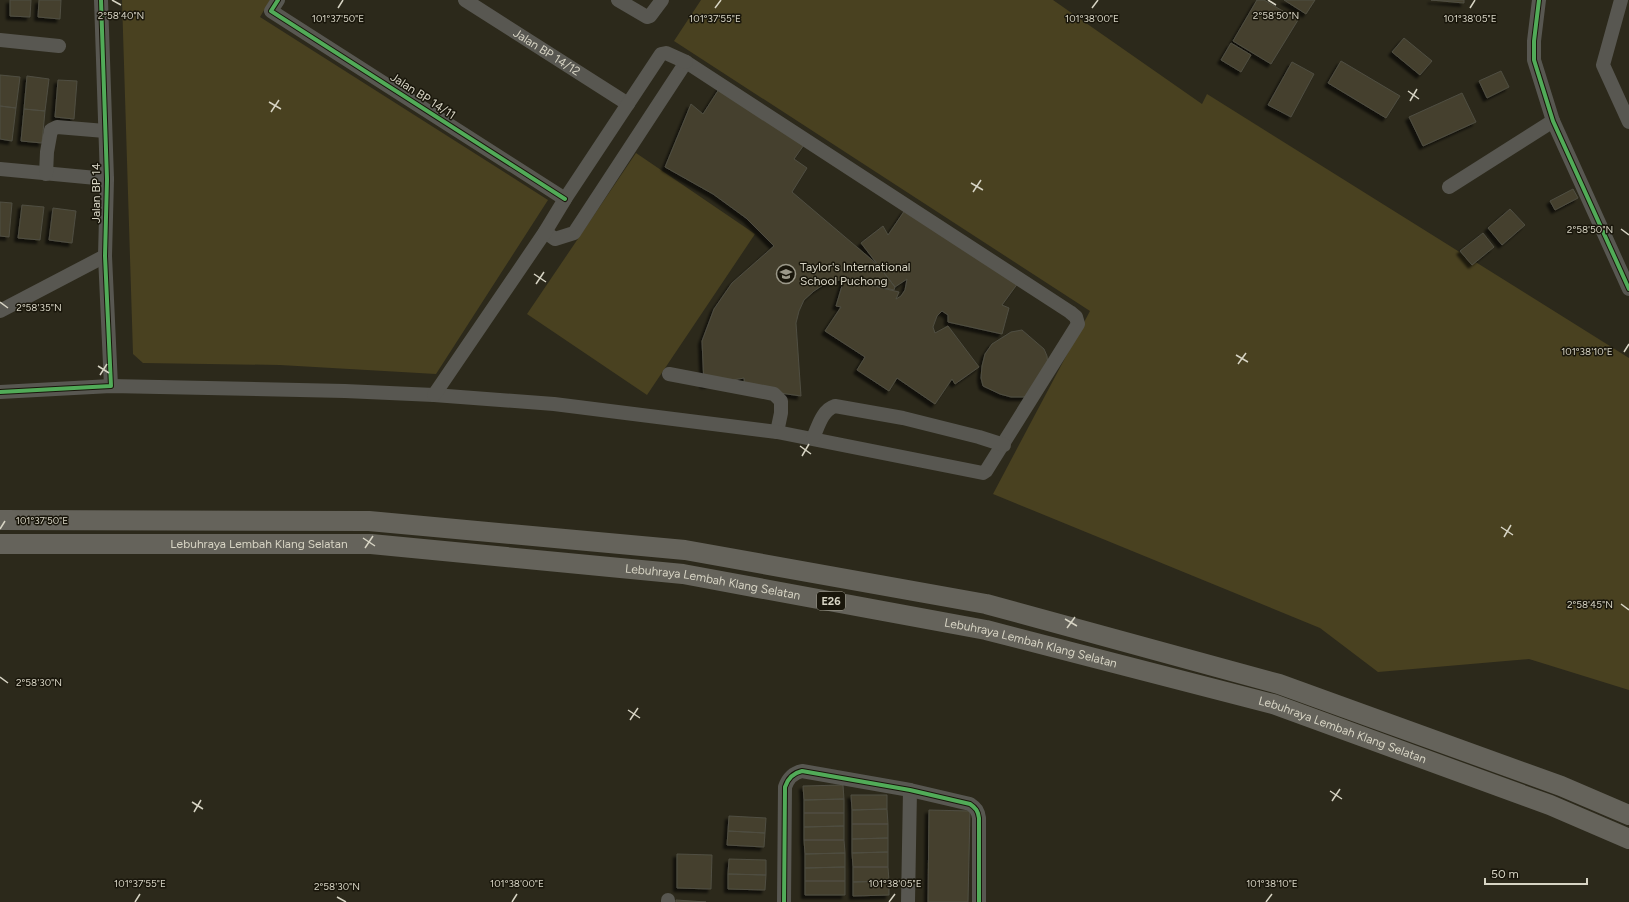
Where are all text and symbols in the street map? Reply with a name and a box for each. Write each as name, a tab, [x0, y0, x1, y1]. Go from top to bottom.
text: 2°58'40"N	[98, 9, 144, 22]
text: 2°58'50"N	[1253, 9, 1299, 22]
text: 101°37'50"E	[312, 12, 364, 25]
text: 101°37'55"E	[689, 12, 741, 25]
text: 101°38'00"E	[1065, 12, 1119, 25]
text: 101°38'05"E	[1443, 12, 1497, 25]
street label: Jalan BP 14/12	[511, 26, 583, 79]
street label: Jalan BP 14/11	[388, 70, 458, 122]
street label: Jalan BP 14	[89, 162, 103, 223]
text: 2°58'50"N	[1567, 223, 1613, 236]
place label: Taylor's International School Puchong	[800, 260, 910, 288]
school or university icon: Taylor's International School Puchong	[775, 263, 797, 285]
text: 2°58'35"N	[16, 301, 62, 314]
text: 101°38'10"E	[1561, 345, 1613, 358]
text: 101°37'50"E	[16, 514, 68, 527]
street label: Lebuhraya Lembah Klang Selatan	[170, 537, 348, 551]
street label: Lebuhraya Lembah Klang Selatan	[624, 561, 802, 603]
road number: E26	[817, 592, 845, 610]
text: 2°58'45"N	[1567, 598, 1613, 611]
street label: Lebuhraya Lembah Klang Selatan	[943, 615, 1119, 671]
text: 2°58'30"N	[16, 676, 62, 689]
street label: Lebuhraya Lembah Klang Selatan	[1257, 694, 1429, 766]
scale bar	[1485, 860, 1587, 886]
text: 50 m	[1491, 867, 1519, 881]
text: 101°37'55"E	[114, 877, 166, 890]
text: 101°38'00"E	[490, 877, 544, 890]
text: 101°38'05"E	[868, 877, 922, 890]
text: 101°38'10"E	[1246, 877, 1298, 890]
text: 2°58'30"N	[314, 880, 360, 893]

